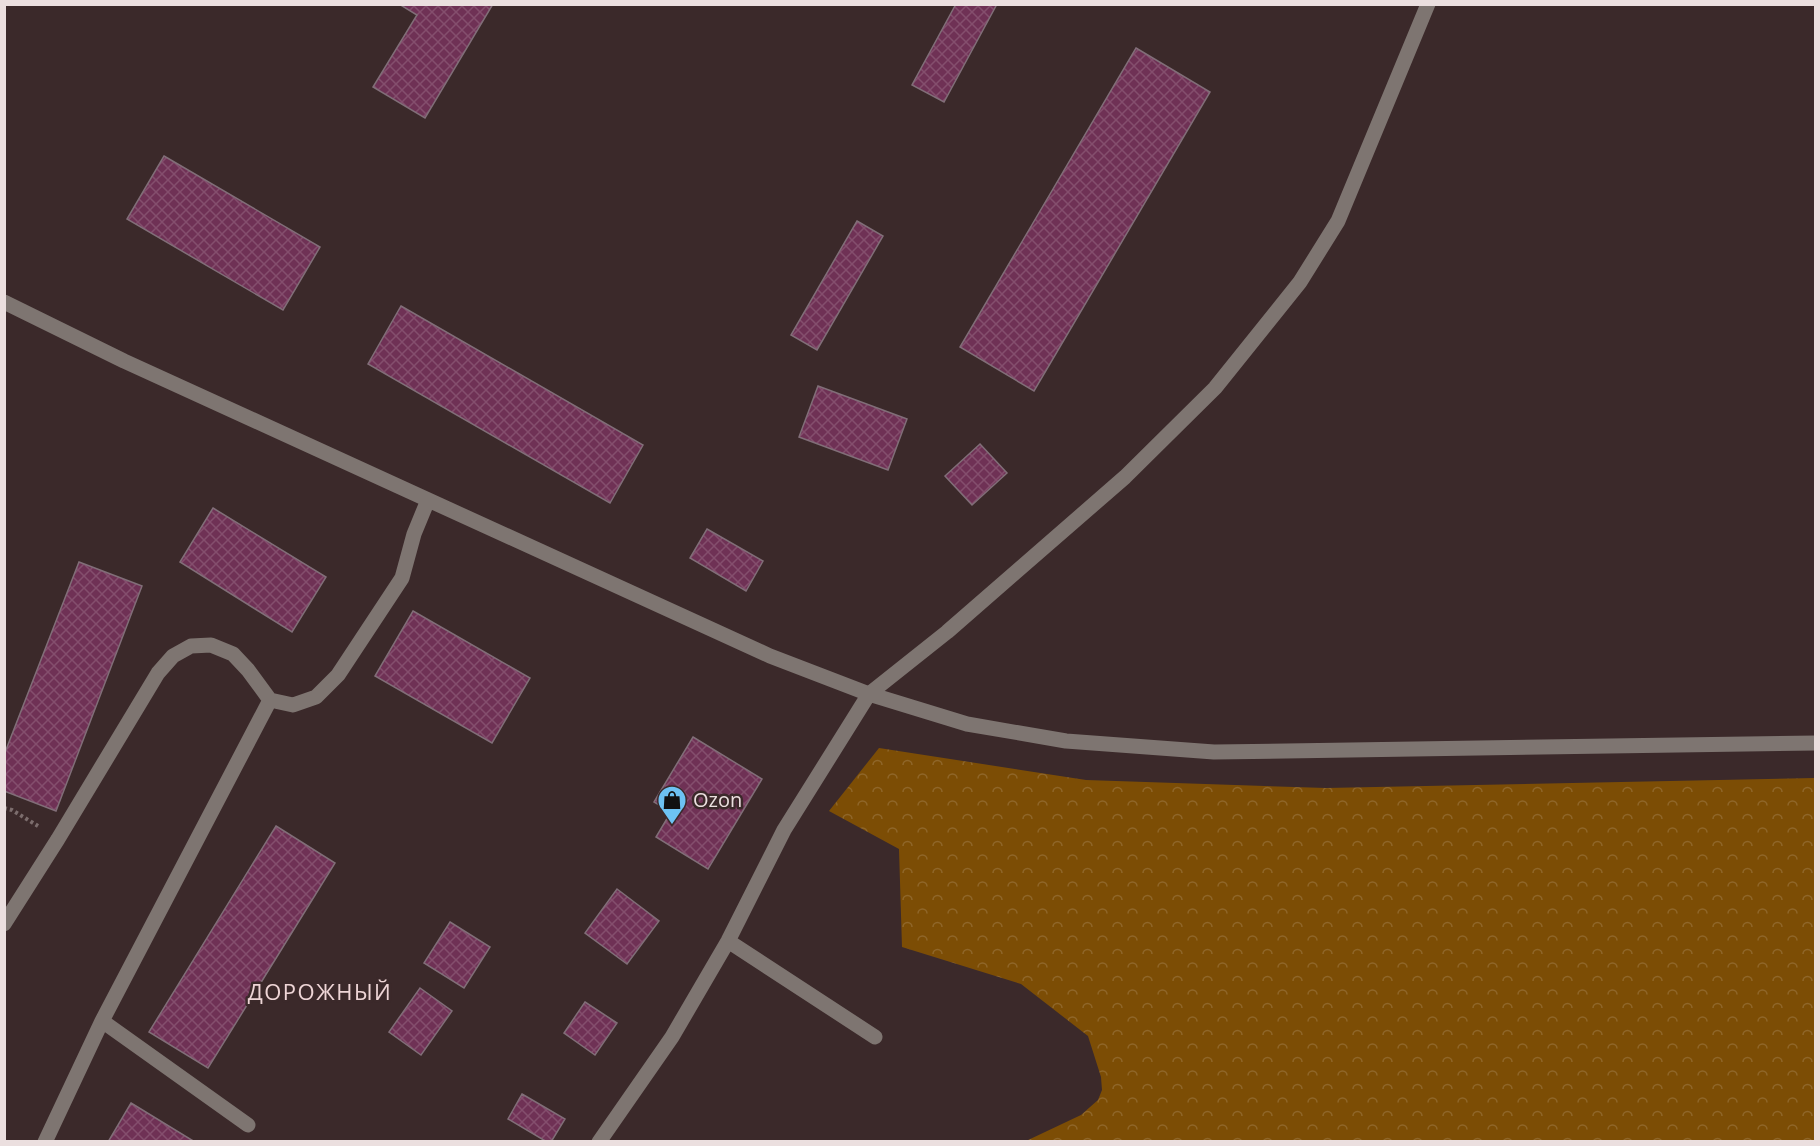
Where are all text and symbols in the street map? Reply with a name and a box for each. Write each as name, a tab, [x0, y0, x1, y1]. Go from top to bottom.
shop icon: Ozon	[656, 784, 688, 826]
place label: Ozon	[693, 786, 742, 813]
district label: ДОРОЖНЫЙ	[248, 976, 392, 1006]

